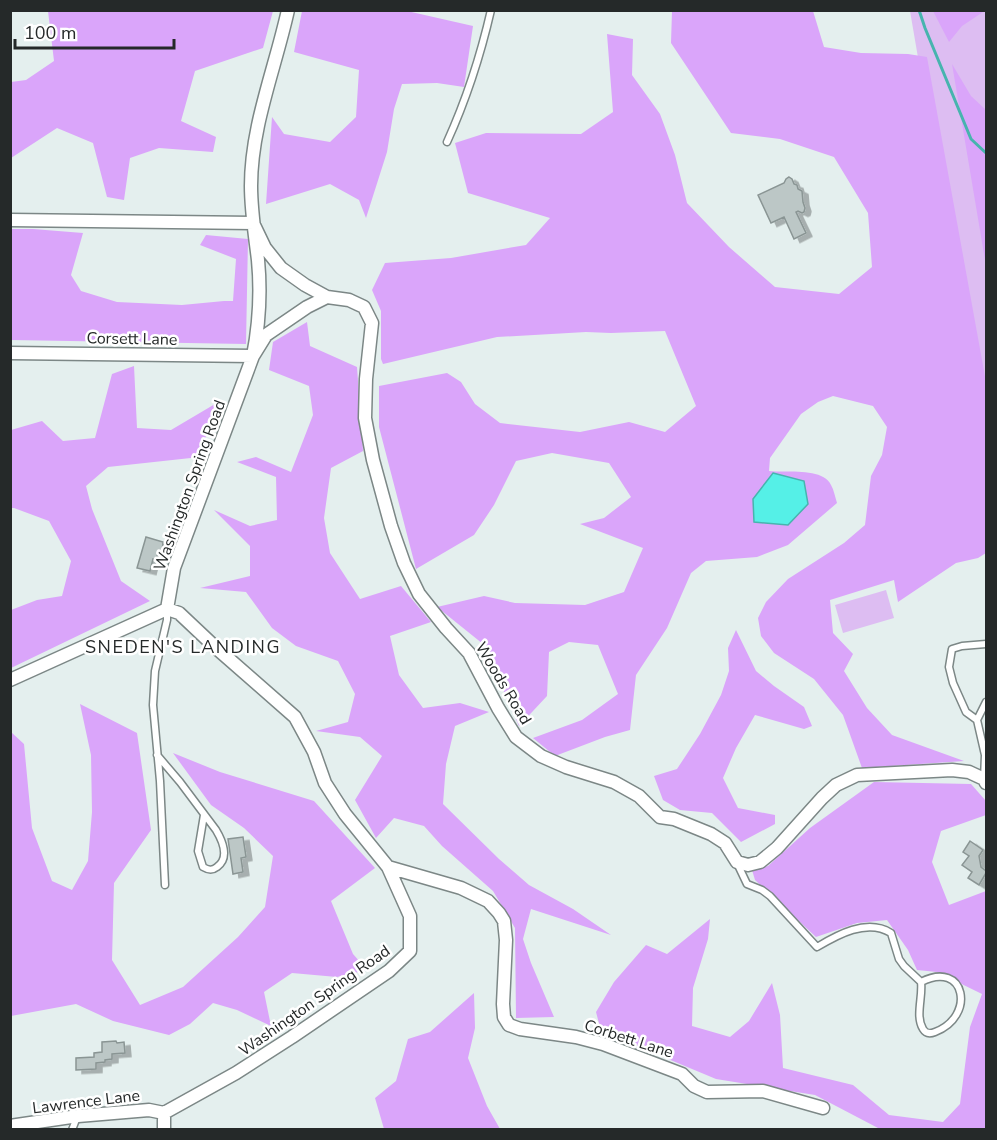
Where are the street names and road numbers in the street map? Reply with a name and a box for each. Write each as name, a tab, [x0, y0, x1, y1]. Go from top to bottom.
street label: Corsett Lane	[86, 327, 178, 351]
street label: Washington Spring Road	[149, 397, 231, 574]
street label: Woods Road	[470, 638, 536, 729]
street label: Washington Spring Road	[234, 940, 395, 1062]
street label: Corbett Lane	[581, 1014, 676, 1064]
street label: Lawrence Lane	[31, 1084, 141, 1120]

